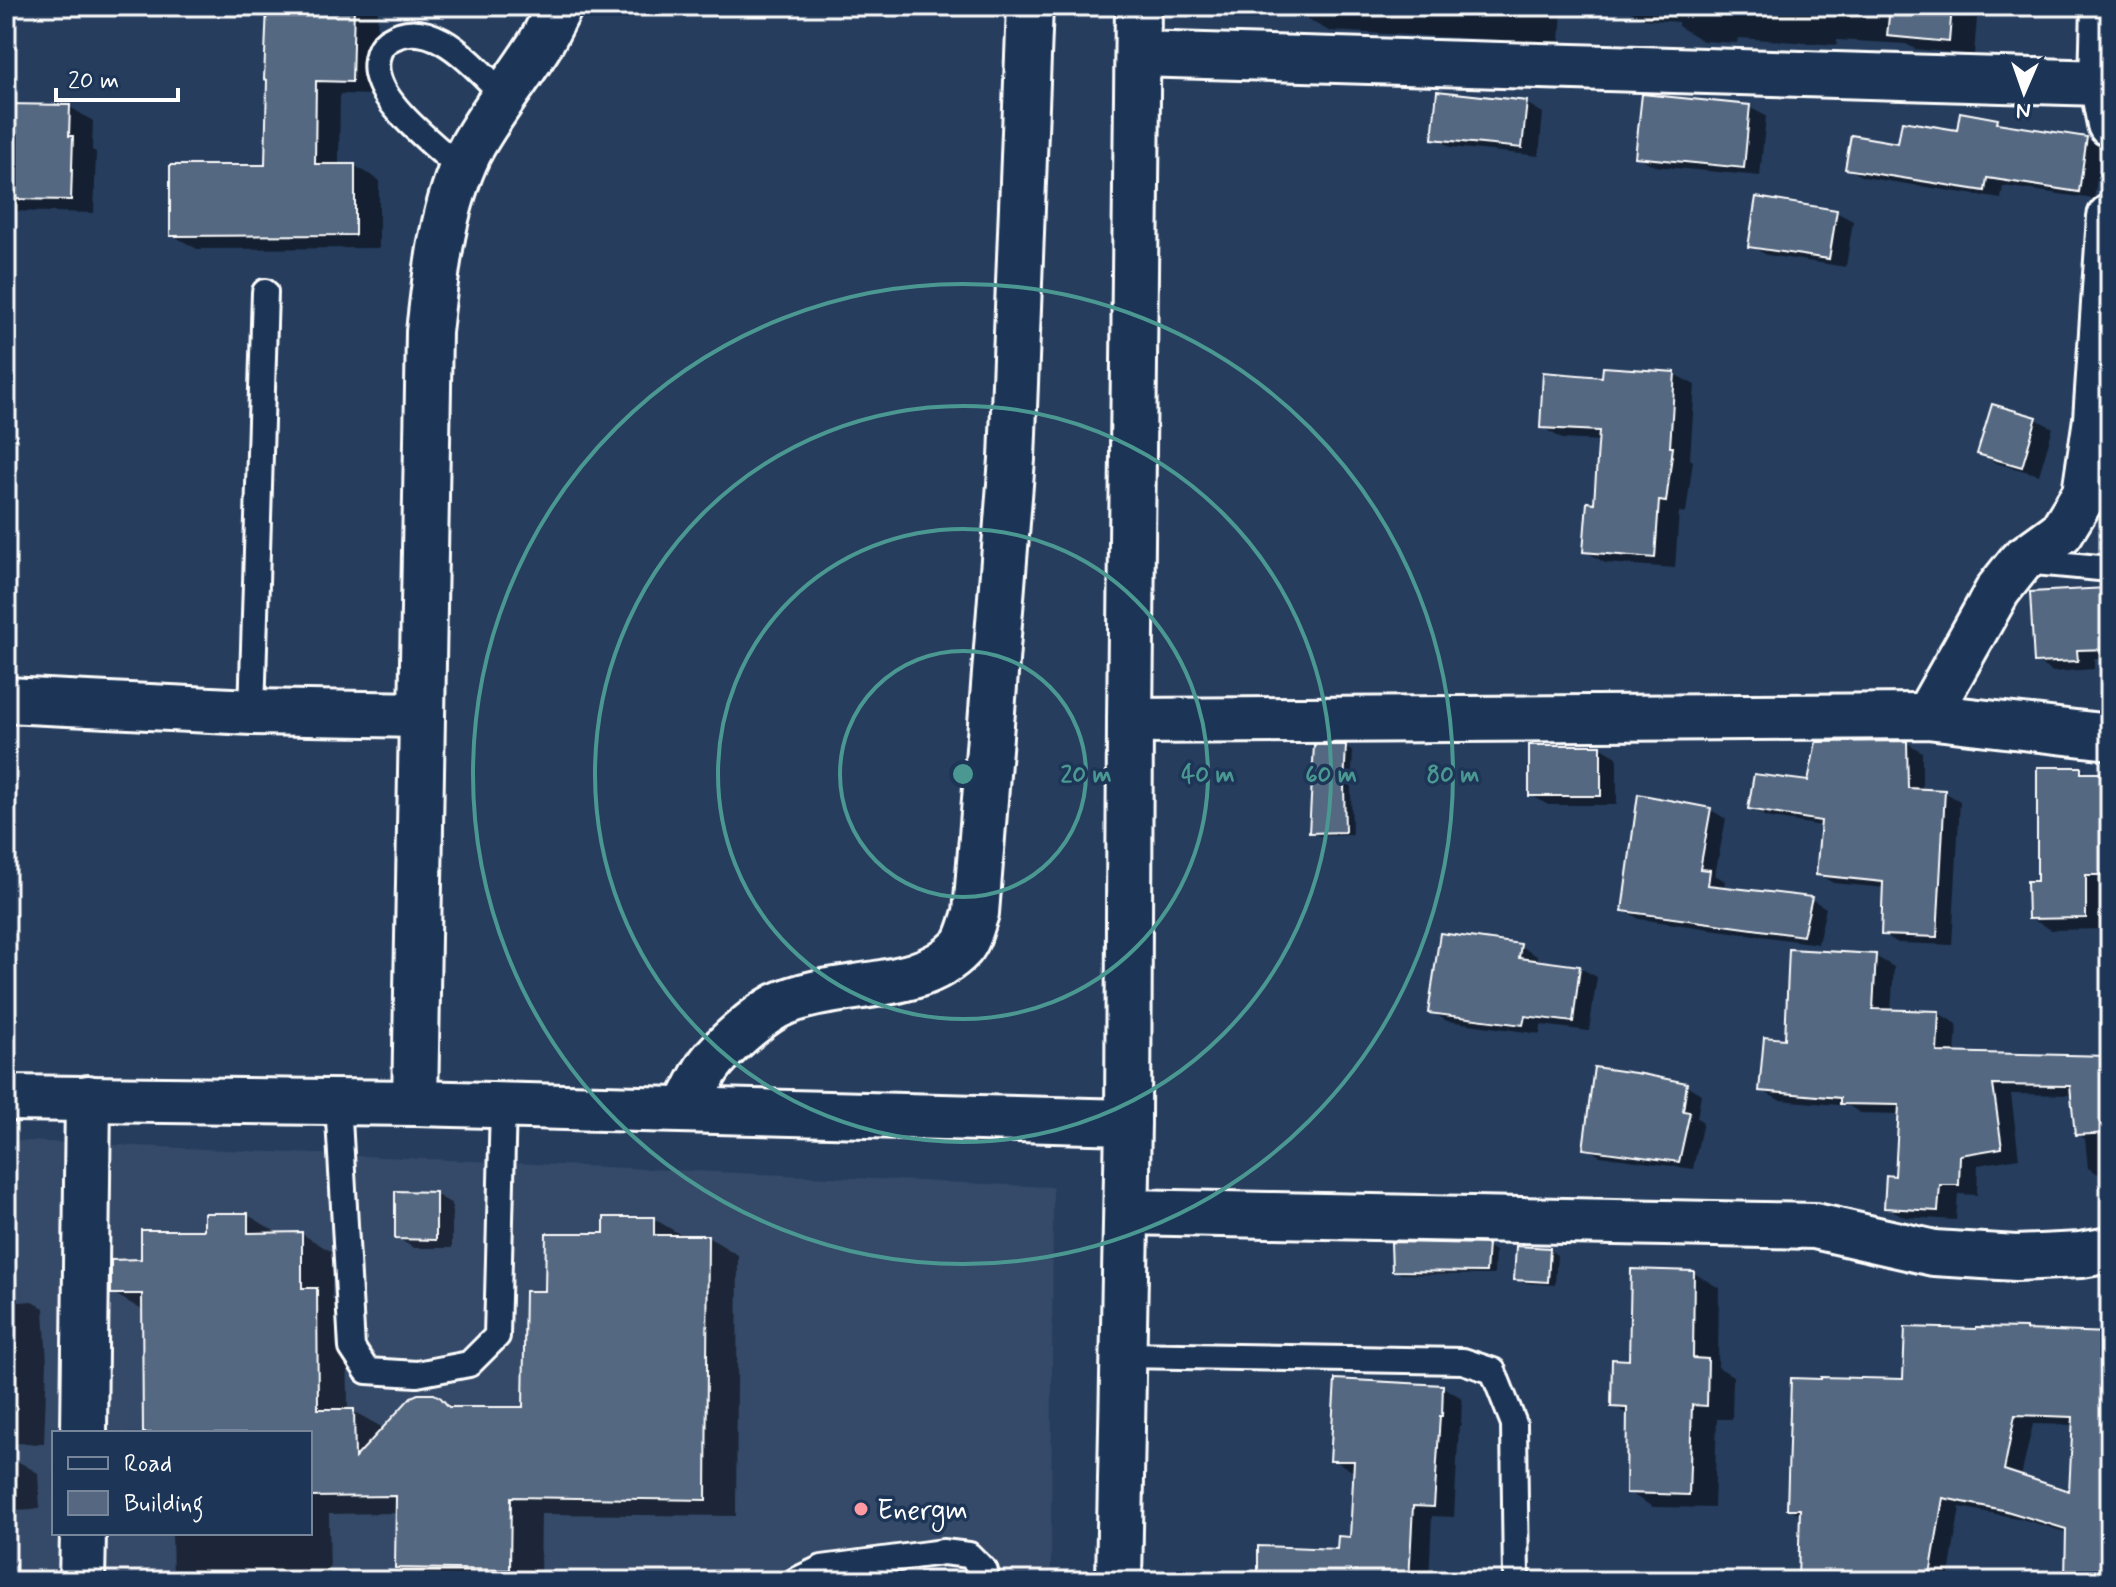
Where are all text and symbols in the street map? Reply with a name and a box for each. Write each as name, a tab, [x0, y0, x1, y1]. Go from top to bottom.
scale bar	[56, 52, 178, 102]
north arrow	[1984, 52, 2064, 132]
text: 20 m	[68, 66, 119, 97]
text: N	[2016, 96, 2031, 124]
centre of rings	[949, 760, 977, 788]
text: 20 m	[1060, 760, 1112, 791]
text: 40 m	[1181, 760, 1235, 791]
text: 60 m	[1305, 760, 1357, 791]
text: 80 m	[1427, 760, 1479, 791]
legend	[52, 1431, 312, 1535]
text: Road	[124, 1449, 172, 1480]
text: Building	[124, 1489, 204, 1523]
place label: Energm	[877, 1493, 968, 1532]
marker: Energm	[852, 1500, 870, 1518]

